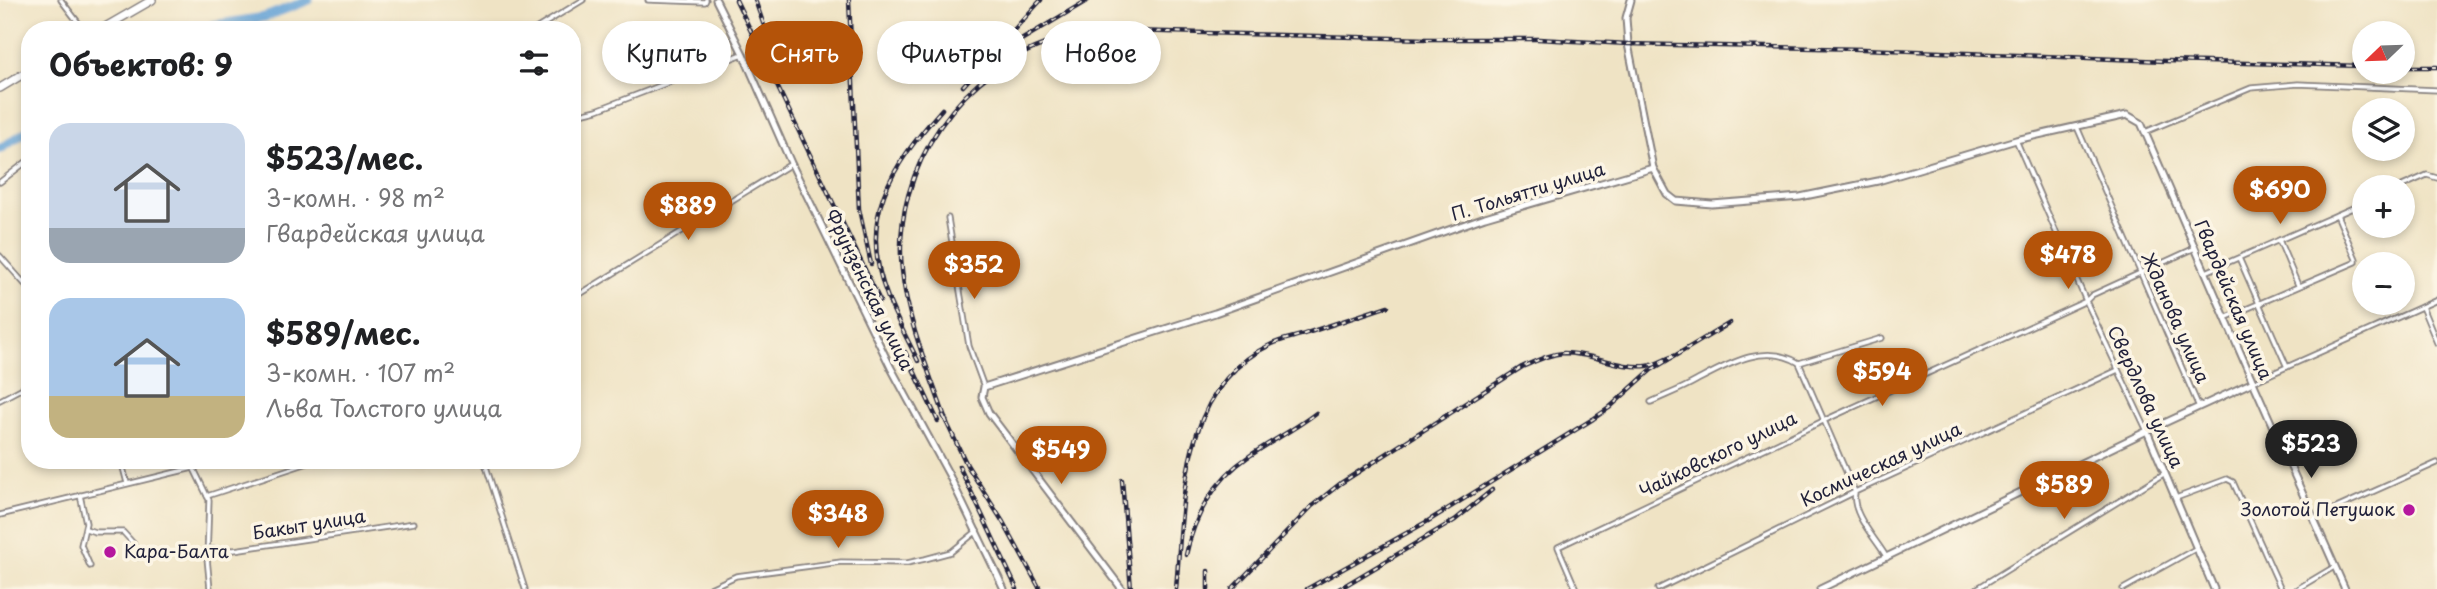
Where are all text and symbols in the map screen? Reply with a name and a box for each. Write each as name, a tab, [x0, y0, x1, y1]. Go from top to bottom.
chip: Купить	[602, 21, 731, 84]
chip: Снять	[745, 21, 863, 84]
chip: Фильтры	[877, 21, 1027, 84]
chip: Новое	[1041, 21, 1161, 84]
north arrow	[2352, 21, 2415, 84]
map controls	[2352, 21, 2415, 315]
text: Объектов: 9	[49, 41, 233, 86]
icon: filters	[515, 44, 553, 82]
button: layers	[2352, 98, 2415, 161]
text: $523/мес.	[266, 135, 423, 180]
icon: home	[105, 151, 189, 235]
street label: П. Тольятти улица	[1447, 154, 1608, 227]
pin: $690	[2239, 166, 2321, 226]
text: $690	[2249, 171, 2311, 206]
button: +	[2352, 175, 2415, 238]
text: 3-комн. · 98 m²	[266, 180, 445, 215]
pin: $889	[647, 182, 729, 242]
text: $889	[659, 187, 717, 222]
street label: Фрунзенская улица	[820, 204, 921, 375]
text: Гвардейская улица	[266, 215, 485, 250]
street label: Гвардейская улица	[2189, 215, 2281, 384]
pin: $478	[2027, 232, 2109, 291]
text: $478	[2040, 236, 2096, 271]
pin: $352	[933, 242, 1015, 301]
text: $352	[944, 246, 1004, 281]
street label: Жданова улица	[2135, 248, 2218, 388]
button: −	[2352, 252, 2415, 315]
text: $589/мес.	[266, 310, 420, 355]
street label: Свердлова улица	[2101, 321, 2192, 473]
icon: home	[105, 326, 189, 410]
pin: $594	[1841, 348, 1923, 408]
text: $594	[1853, 353, 1911, 388]
text: 3-комн. · 107 m²	[266, 355, 455, 390]
text: Льва Толстого улица	[266, 390, 502, 425]
street label: Чайковского улица	[1634, 403, 1801, 504]
street label: Космическая улица	[1796, 414, 1966, 513]
pin: $523	[2270, 420, 2352, 480]
text: $523	[2281, 425, 2341, 460]
pin: $549	[1020, 426, 1102, 486]
text: $549	[1032, 431, 1090, 466]
pin: $589	[2023, 462, 2105, 521]
text: $589	[2035, 466, 2093, 501]
pin: $348	[797, 490, 879, 550]
text: $348	[808, 495, 868, 530]
place label: Золотой Петушок	[2241, 495, 2395, 522]
street label: Бакыт улица	[250, 501, 368, 546]
marker: Золотой Петушок	[2401, 502, 2417, 518]
place label: Кара-Балта	[124, 537, 229, 564]
marker: Кара-Балта	[102, 544, 118, 560]

